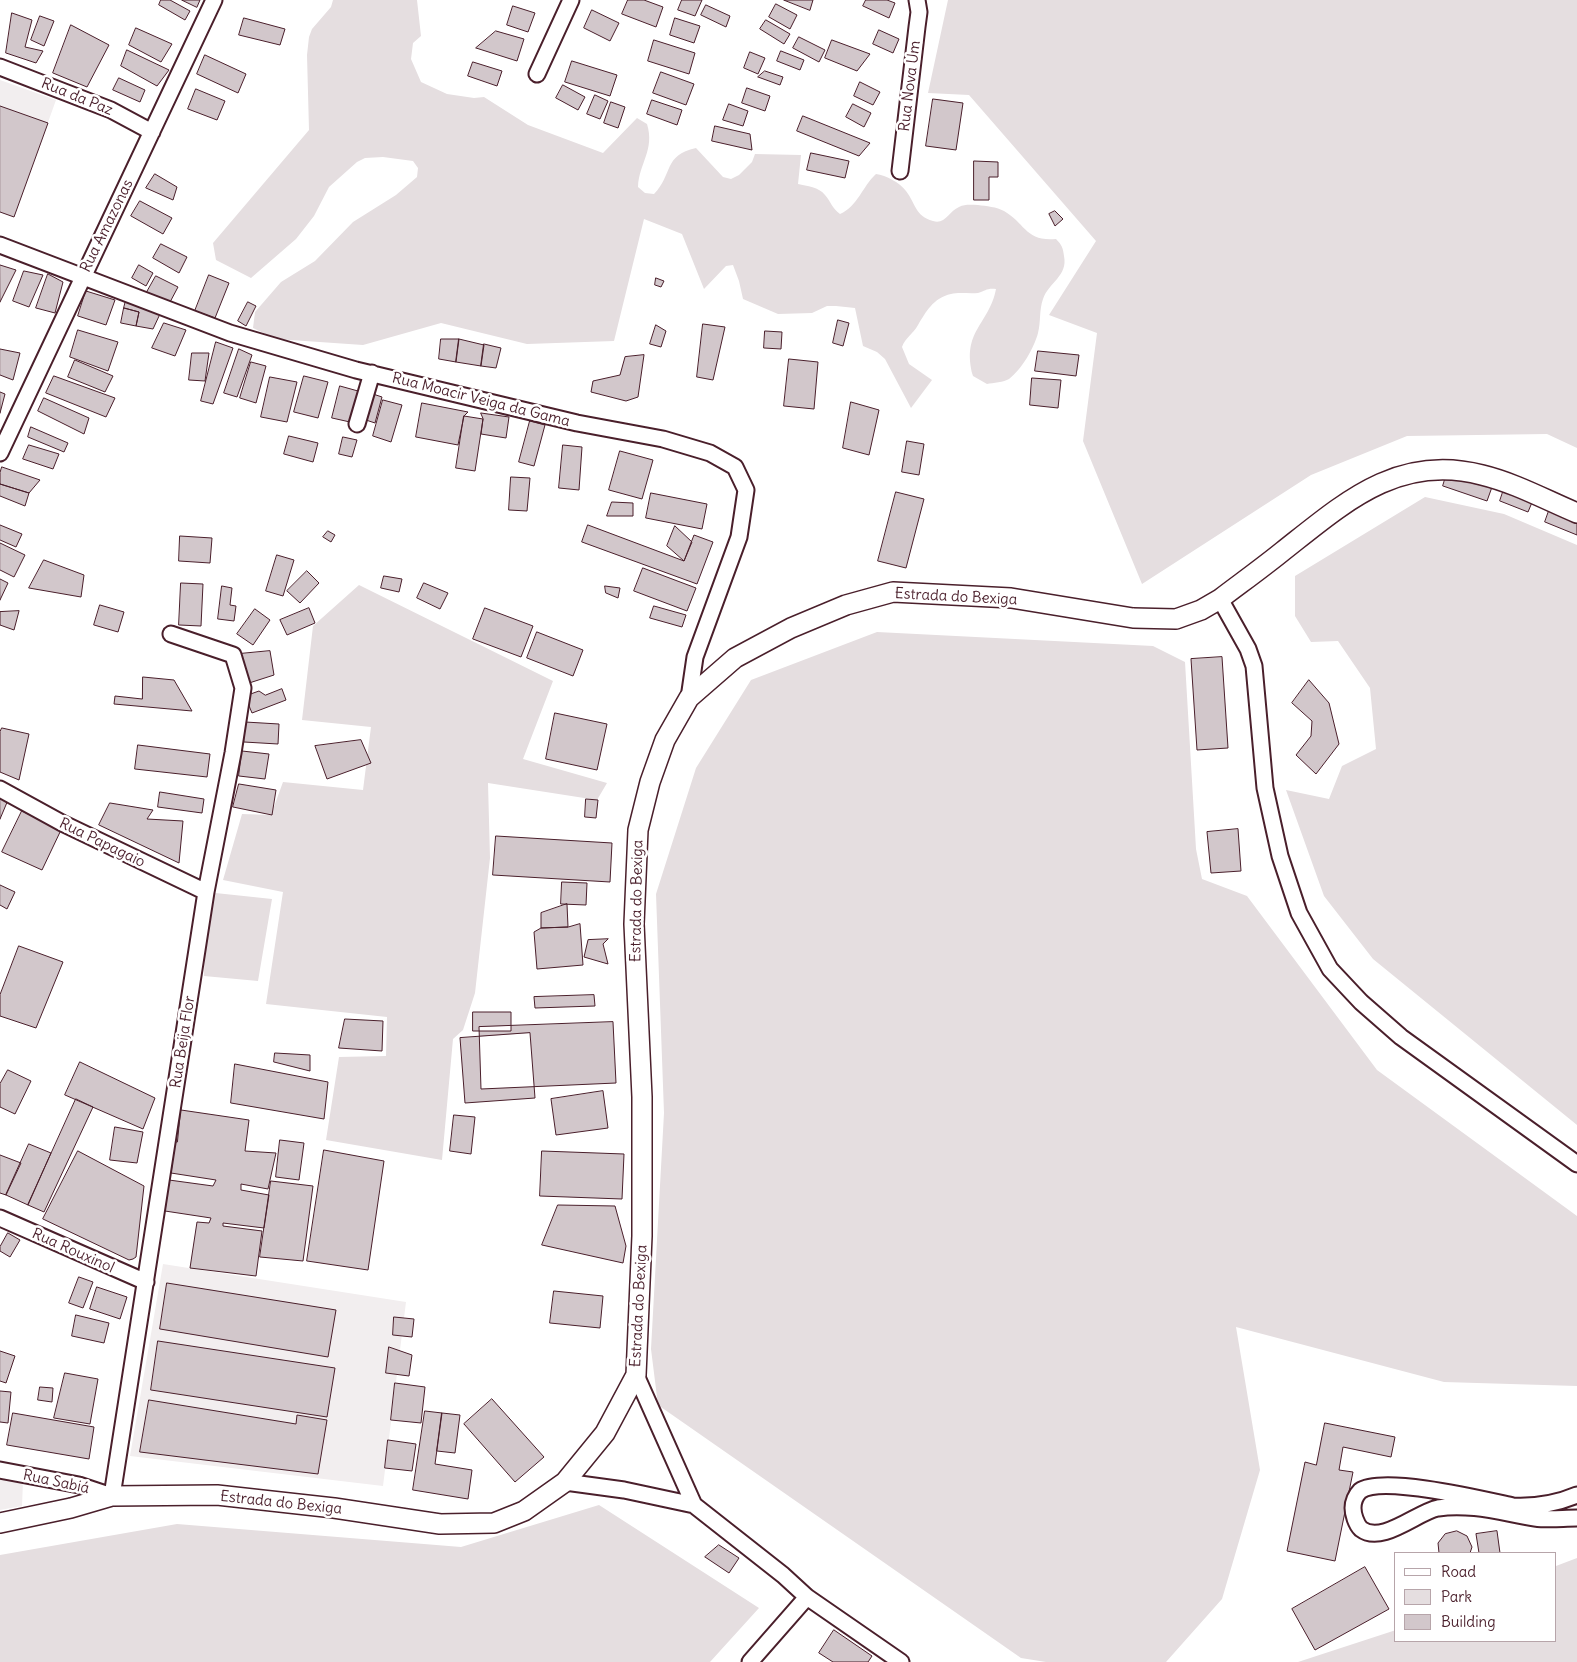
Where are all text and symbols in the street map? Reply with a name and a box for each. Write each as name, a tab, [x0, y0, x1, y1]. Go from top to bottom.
street label: Rua Nova Um	[895, 39, 925, 133]
street label: Rua da Paz	[39, 74, 115, 120]
street label: Rua Amazonas	[77, 177, 137, 275]
street label: Rua Moacir Veiga da Gama	[390, 369, 572, 431]
street label: Estrada do Bexiga	[894, 585, 1018, 609]
street label: Rua Papagaio	[56, 814, 148, 872]
street label: Estrada do Bexiga	[627, 840, 647, 962]
street label: Rua Beija Flor	[167, 994, 199, 1090]
street label: Rua Rouxinol	[29, 1225, 117, 1277]
street label: Estrada do Bexiga	[627, 1244, 651, 1368]
street label: Rua Sabiá	[21, 1466, 91, 1498]
street label: Estrada do Bexiga	[219, 1488, 343, 1518]
legend	[1394, 1552, 1557, 1642]
text: Road	[1441, 1562, 1476, 1581]
text: Park	[1441, 1587, 1472, 1606]
text: Building	[1441, 1612, 1496, 1631]

